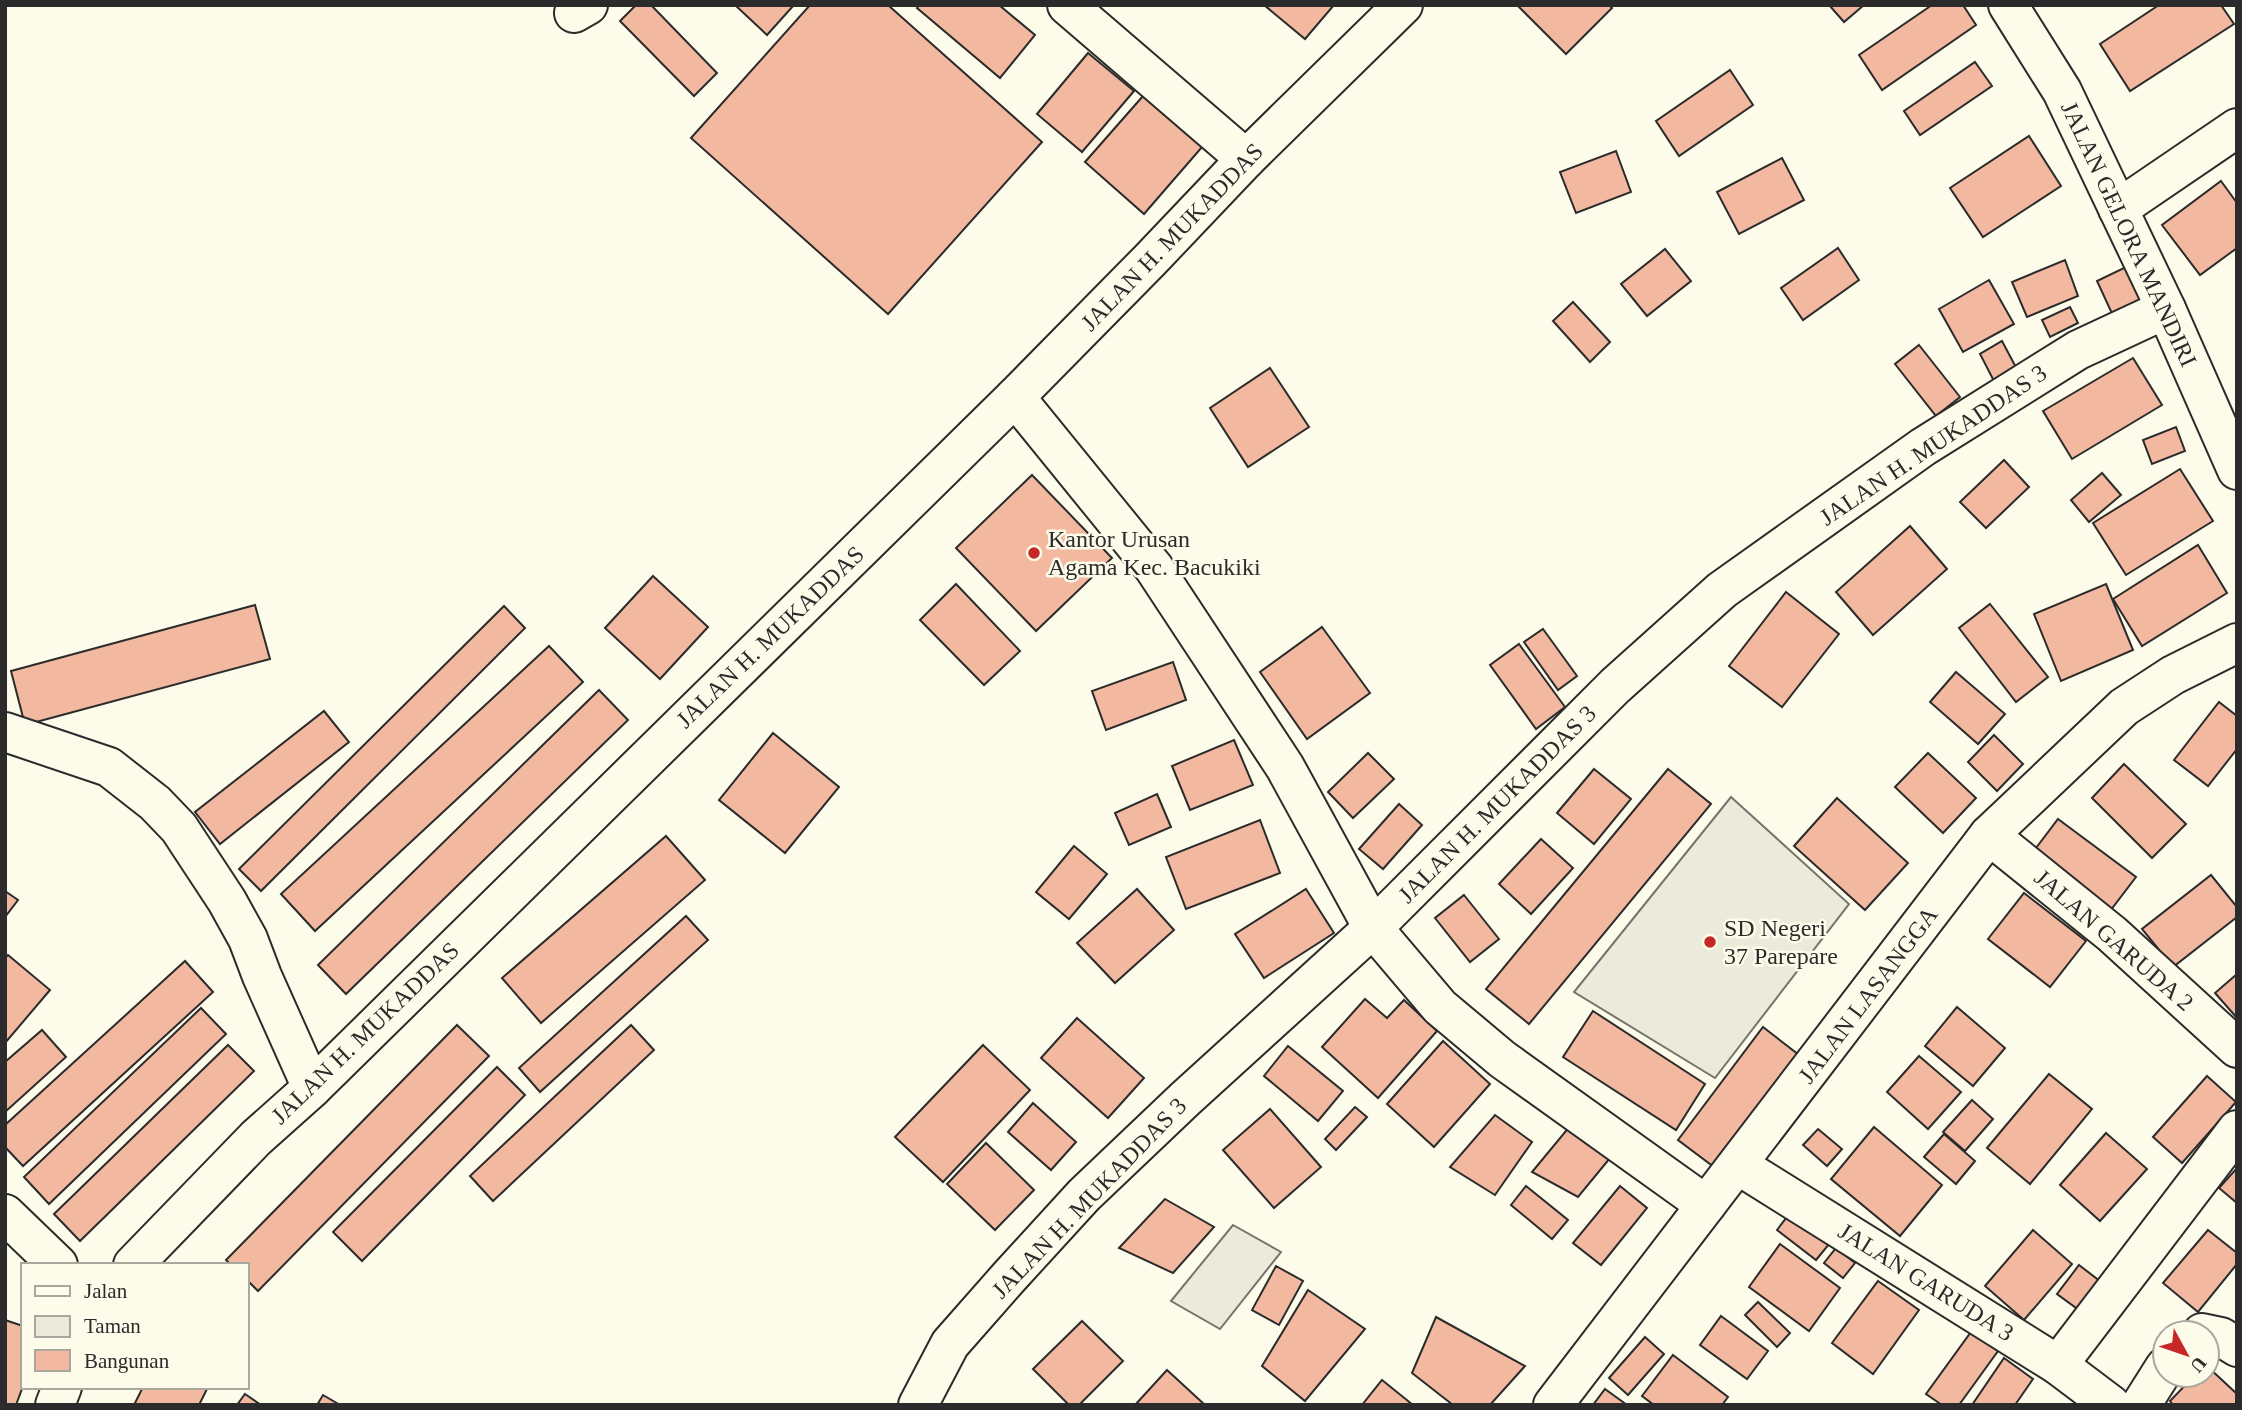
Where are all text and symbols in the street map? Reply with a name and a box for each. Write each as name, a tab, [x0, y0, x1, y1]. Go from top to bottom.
street label: JALAN GELORA MANDIRI	[2056, 97, 2202, 371]
street label: JALAN H. MUKADDAS	[1076, 138, 1268, 336]
street label: JALAN H. MUKADDAS 3	[1815, 359, 2051, 531]
place label: Kantor Urusan Agama Kec. Bacukiki	[1048, 526, 1261, 580]
street label: JALAN H. MUKADDAS	[671, 541, 869, 733]
marker: Kantor Urusan Agama Kec. Bacukiki	[1026, 545, 1042, 561]
street label: JALAN H. MUKADDAS 3	[1393, 700, 1601, 908]
street label: JALAN GARUDA 2	[2029, 864, 2199, 1016]
street label: JALAN LASANGGA	[1793, 901, 1943, 1088]
place label: SD Negeri 37 Parepare	[1724, 915, 1838, 969]
marker: SD Negeri 37 Parepare	[1702, 934, 1718, 950]
street label: JALAN H. MUKADDAS	[266, 937, 464, 1129]
street label: JALAN H. MUKADDAS 3	[987, 1093, 1191, 1303]
street label: JALAN GARUDA 3	[1834, 1218, 2018, 1346]
legend	[21, 1263, 248, 1389]
text: Jalan	[84, 1279, 128, 1303]
text: Taman	[84, 1314, 141, 1338]
north arrow	[2151, 1319, 2221, 1389]
text: Bangunan	[84, 1349, 170, 1373]
text: U	[2186, 1353, 2211, 1377]

